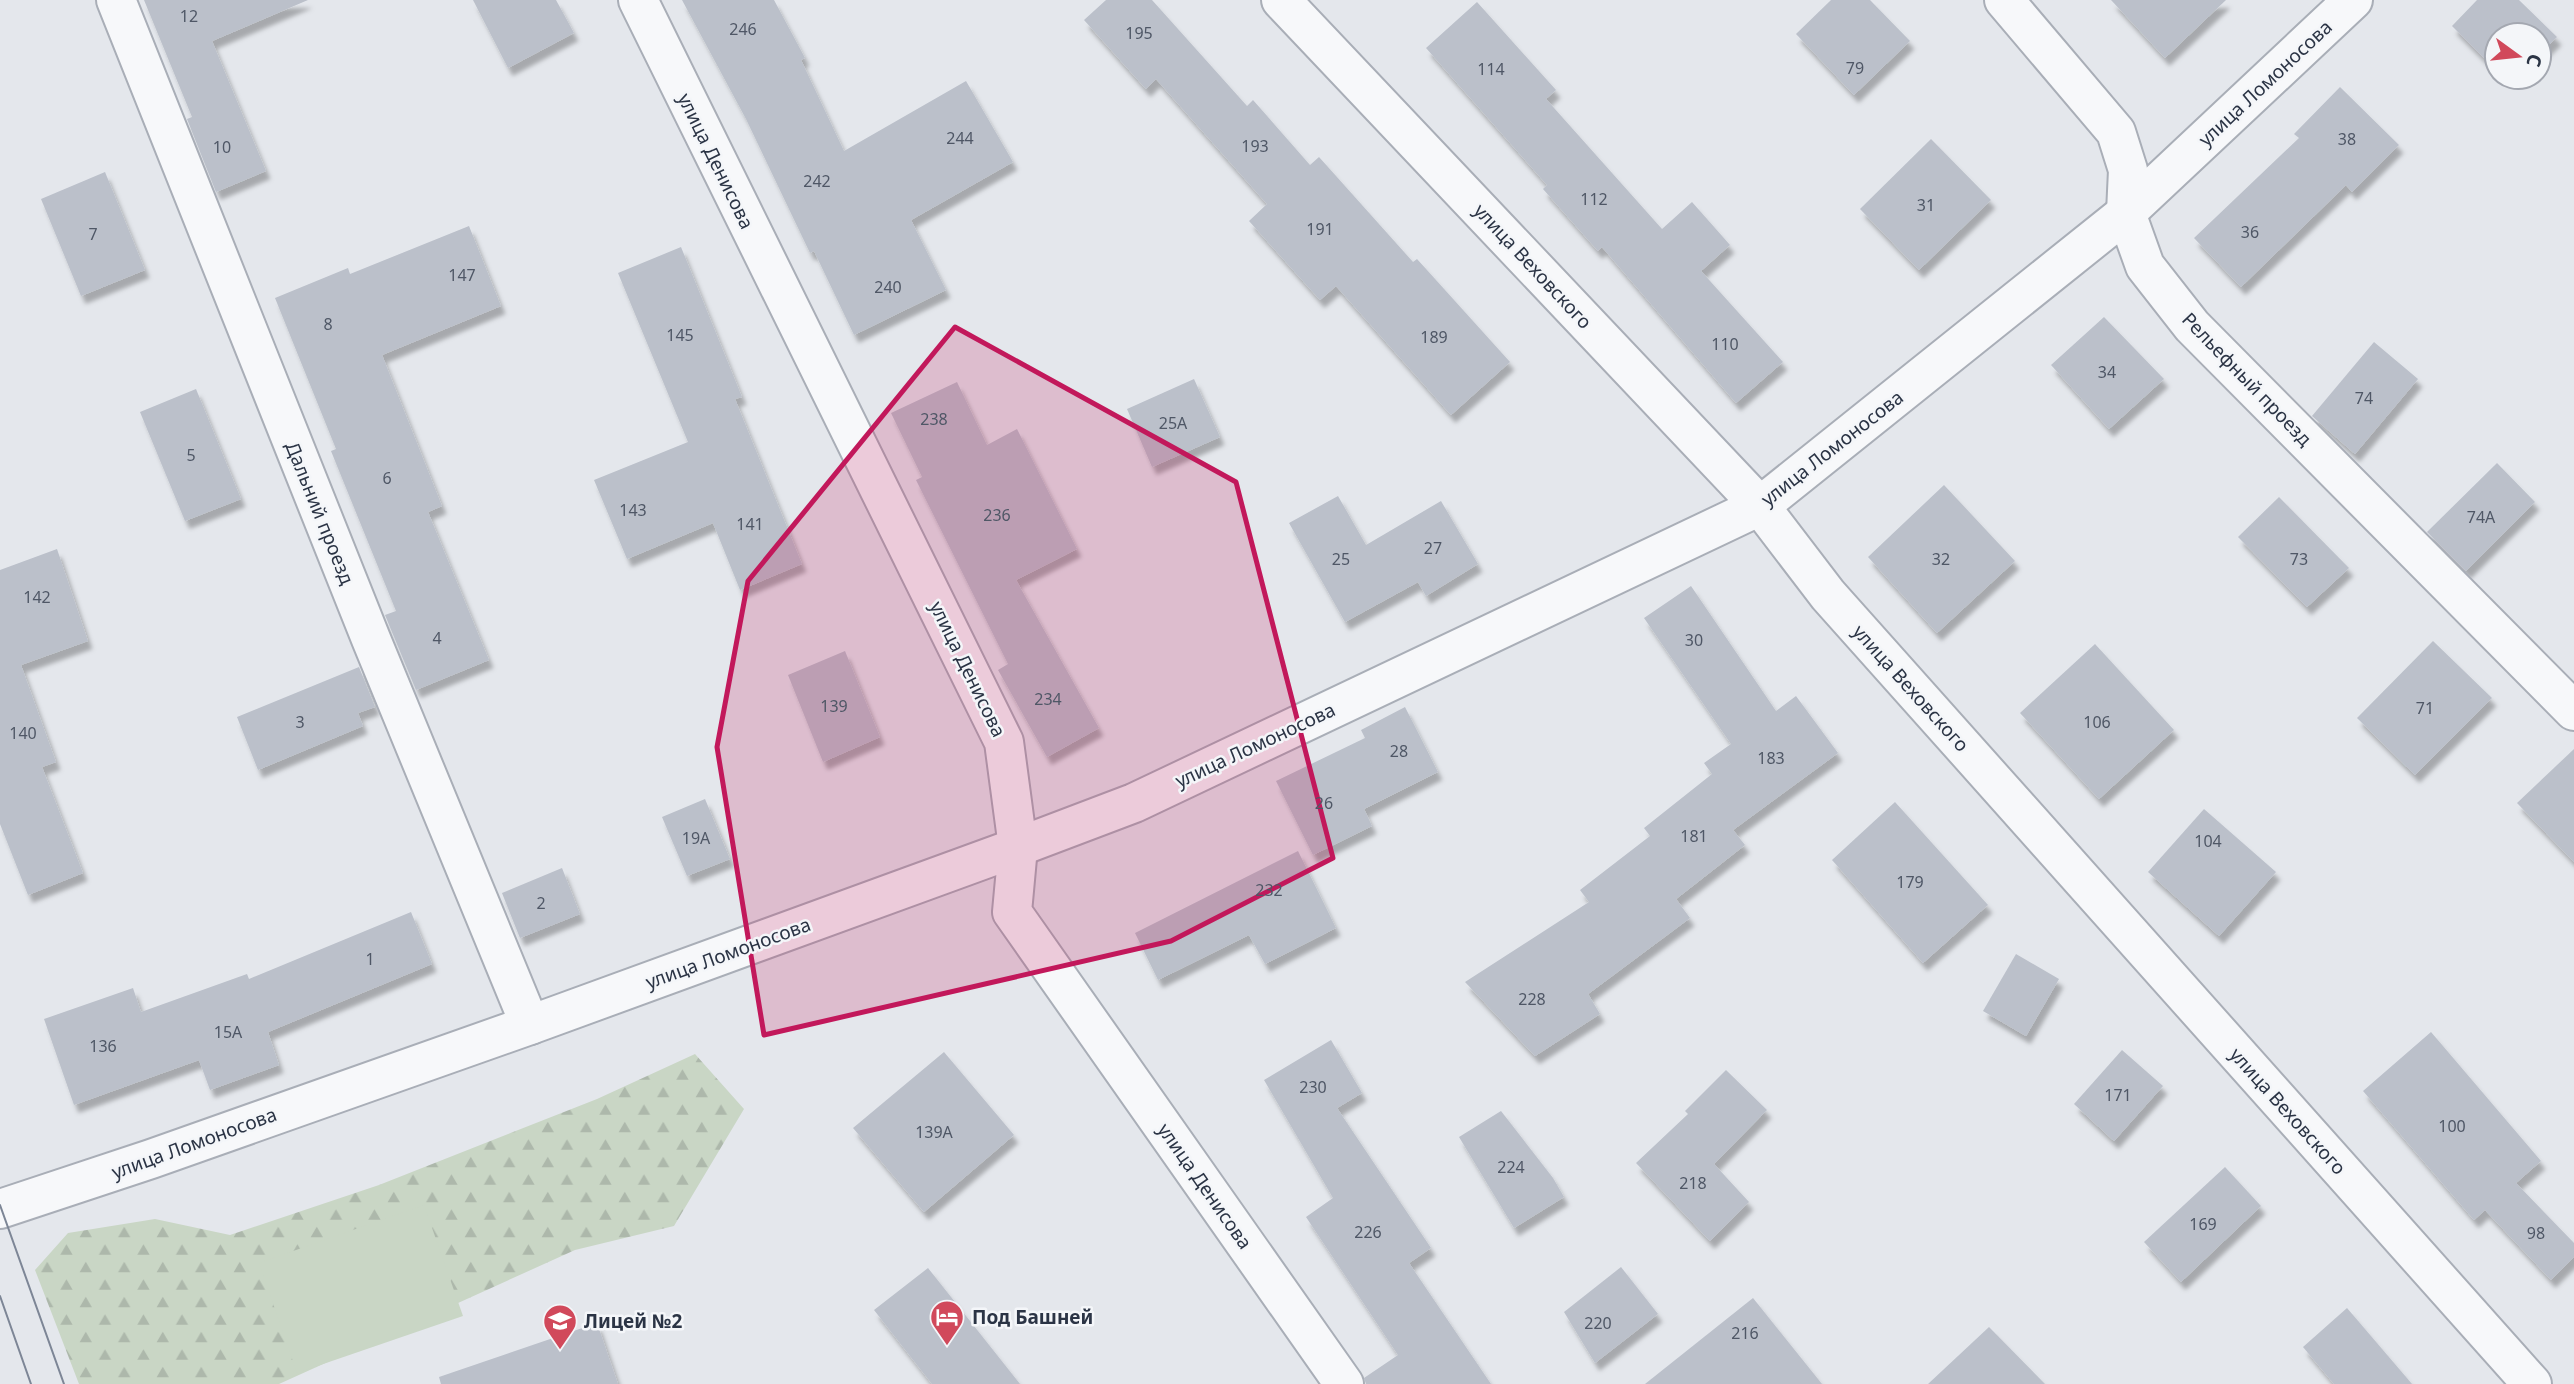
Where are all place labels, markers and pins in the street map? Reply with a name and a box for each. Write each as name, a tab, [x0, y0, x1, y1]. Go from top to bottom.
hotel icon: Под Башней	[928, 1298, 966, 1347]
school or university icon: Лицей №2	[541, 1302, 579, 1351]
place label: Под Башней	[972, 1304, 1093, 1330]
place label: Лицей №2	[584, 1308, 682, 1334]

